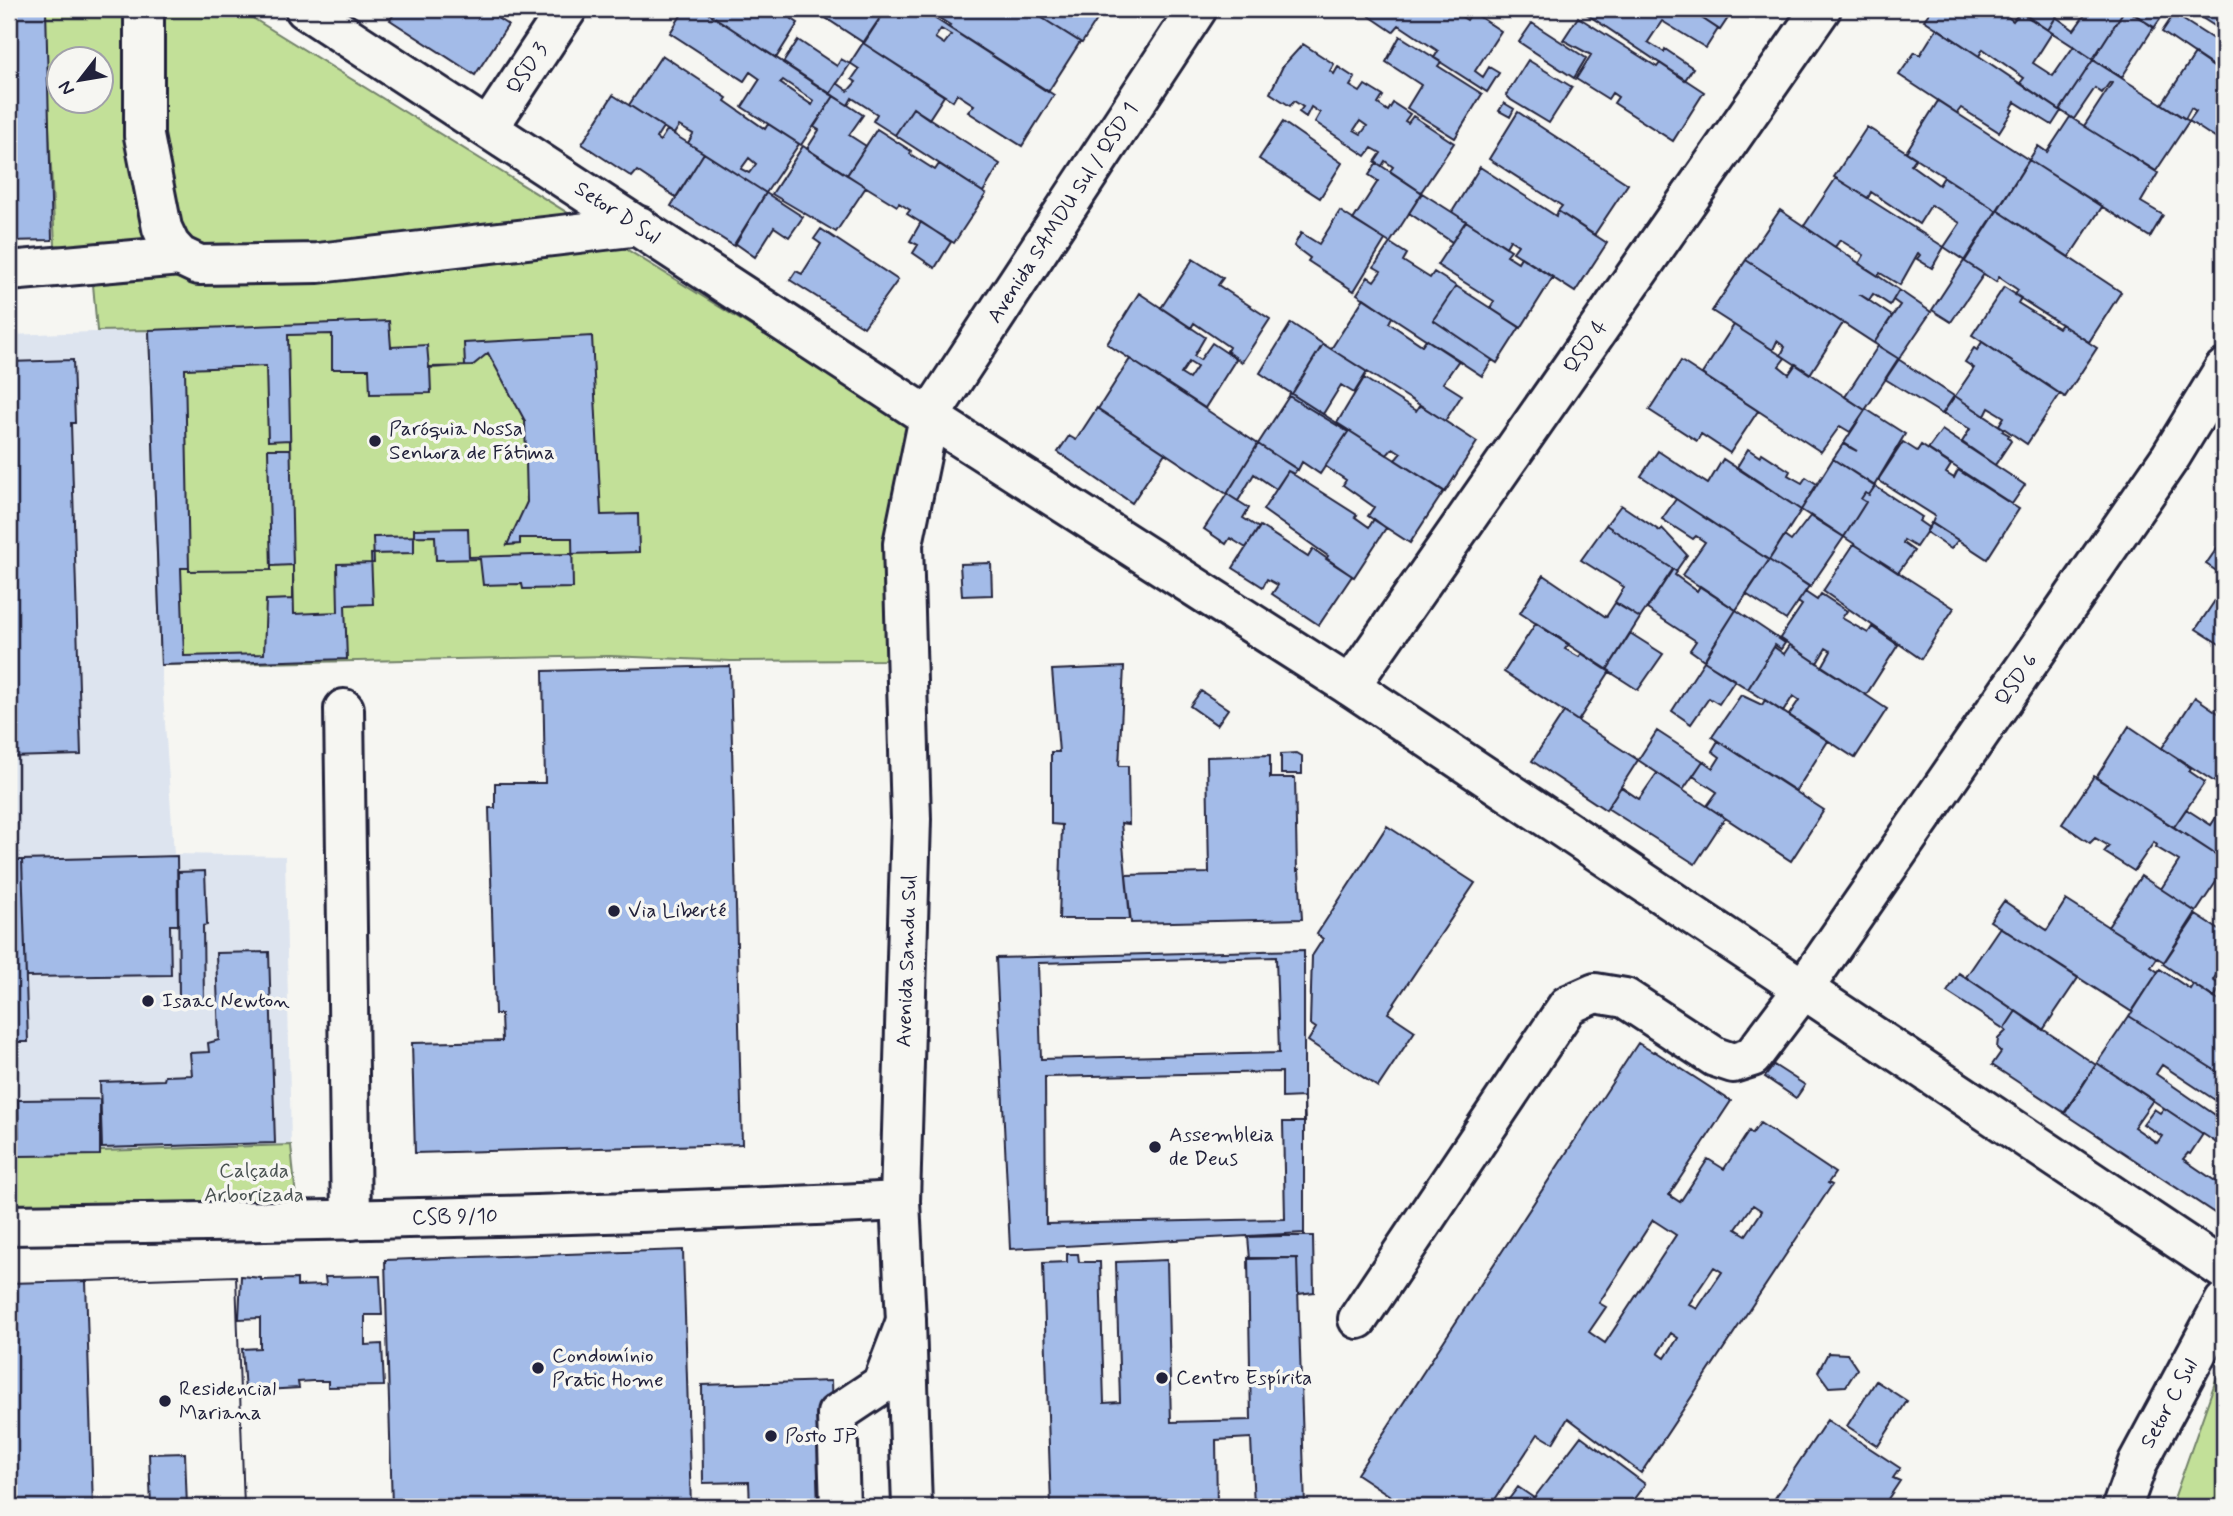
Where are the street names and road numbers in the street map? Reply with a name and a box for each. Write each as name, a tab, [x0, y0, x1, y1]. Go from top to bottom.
street label: QSD 3	[500, 37, 555, 100]
street label: Avenida SAMDU Sul / QSD 1	[981, 97, 1145, 329]
street label: Setor D Sul	[569, 175, 665, 251]
street label: QSD 4	[1557, 315, 1614, 379]
street label: QSD 6	[1989, 648, 2045, 712]
street label: Avenida Samdu Sul	[890, 874, 924, 1048]
street label: CSB 9/10	[412, 1202, 498, 1232]
street label: Setor C Sul	[2134, 1354, 2205, 1453]

